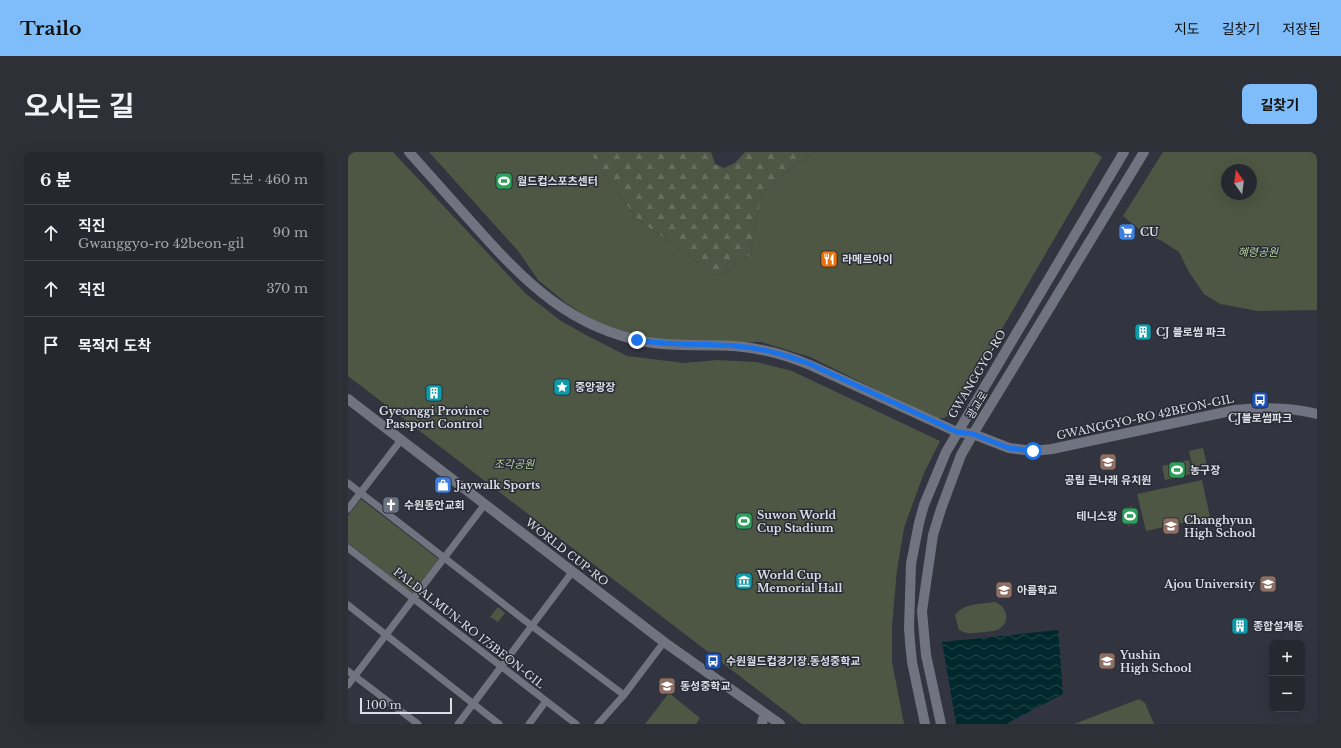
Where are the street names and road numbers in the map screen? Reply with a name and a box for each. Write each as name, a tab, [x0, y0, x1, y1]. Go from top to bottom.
street label: GWANGGYO-RO	[945, 327, 1009, 421]
street label: 광교로	[963, 388, 991, 422]
street label: GWANGGYO-RO 42BEON-GIL	[1055, 391, 1235, 443]
street label: WORLD CUP-RO	[522, 514, 611, 589]
street label: PALDALMUN-RO 175BEON-GIL	[391, 565, 547, 691]

